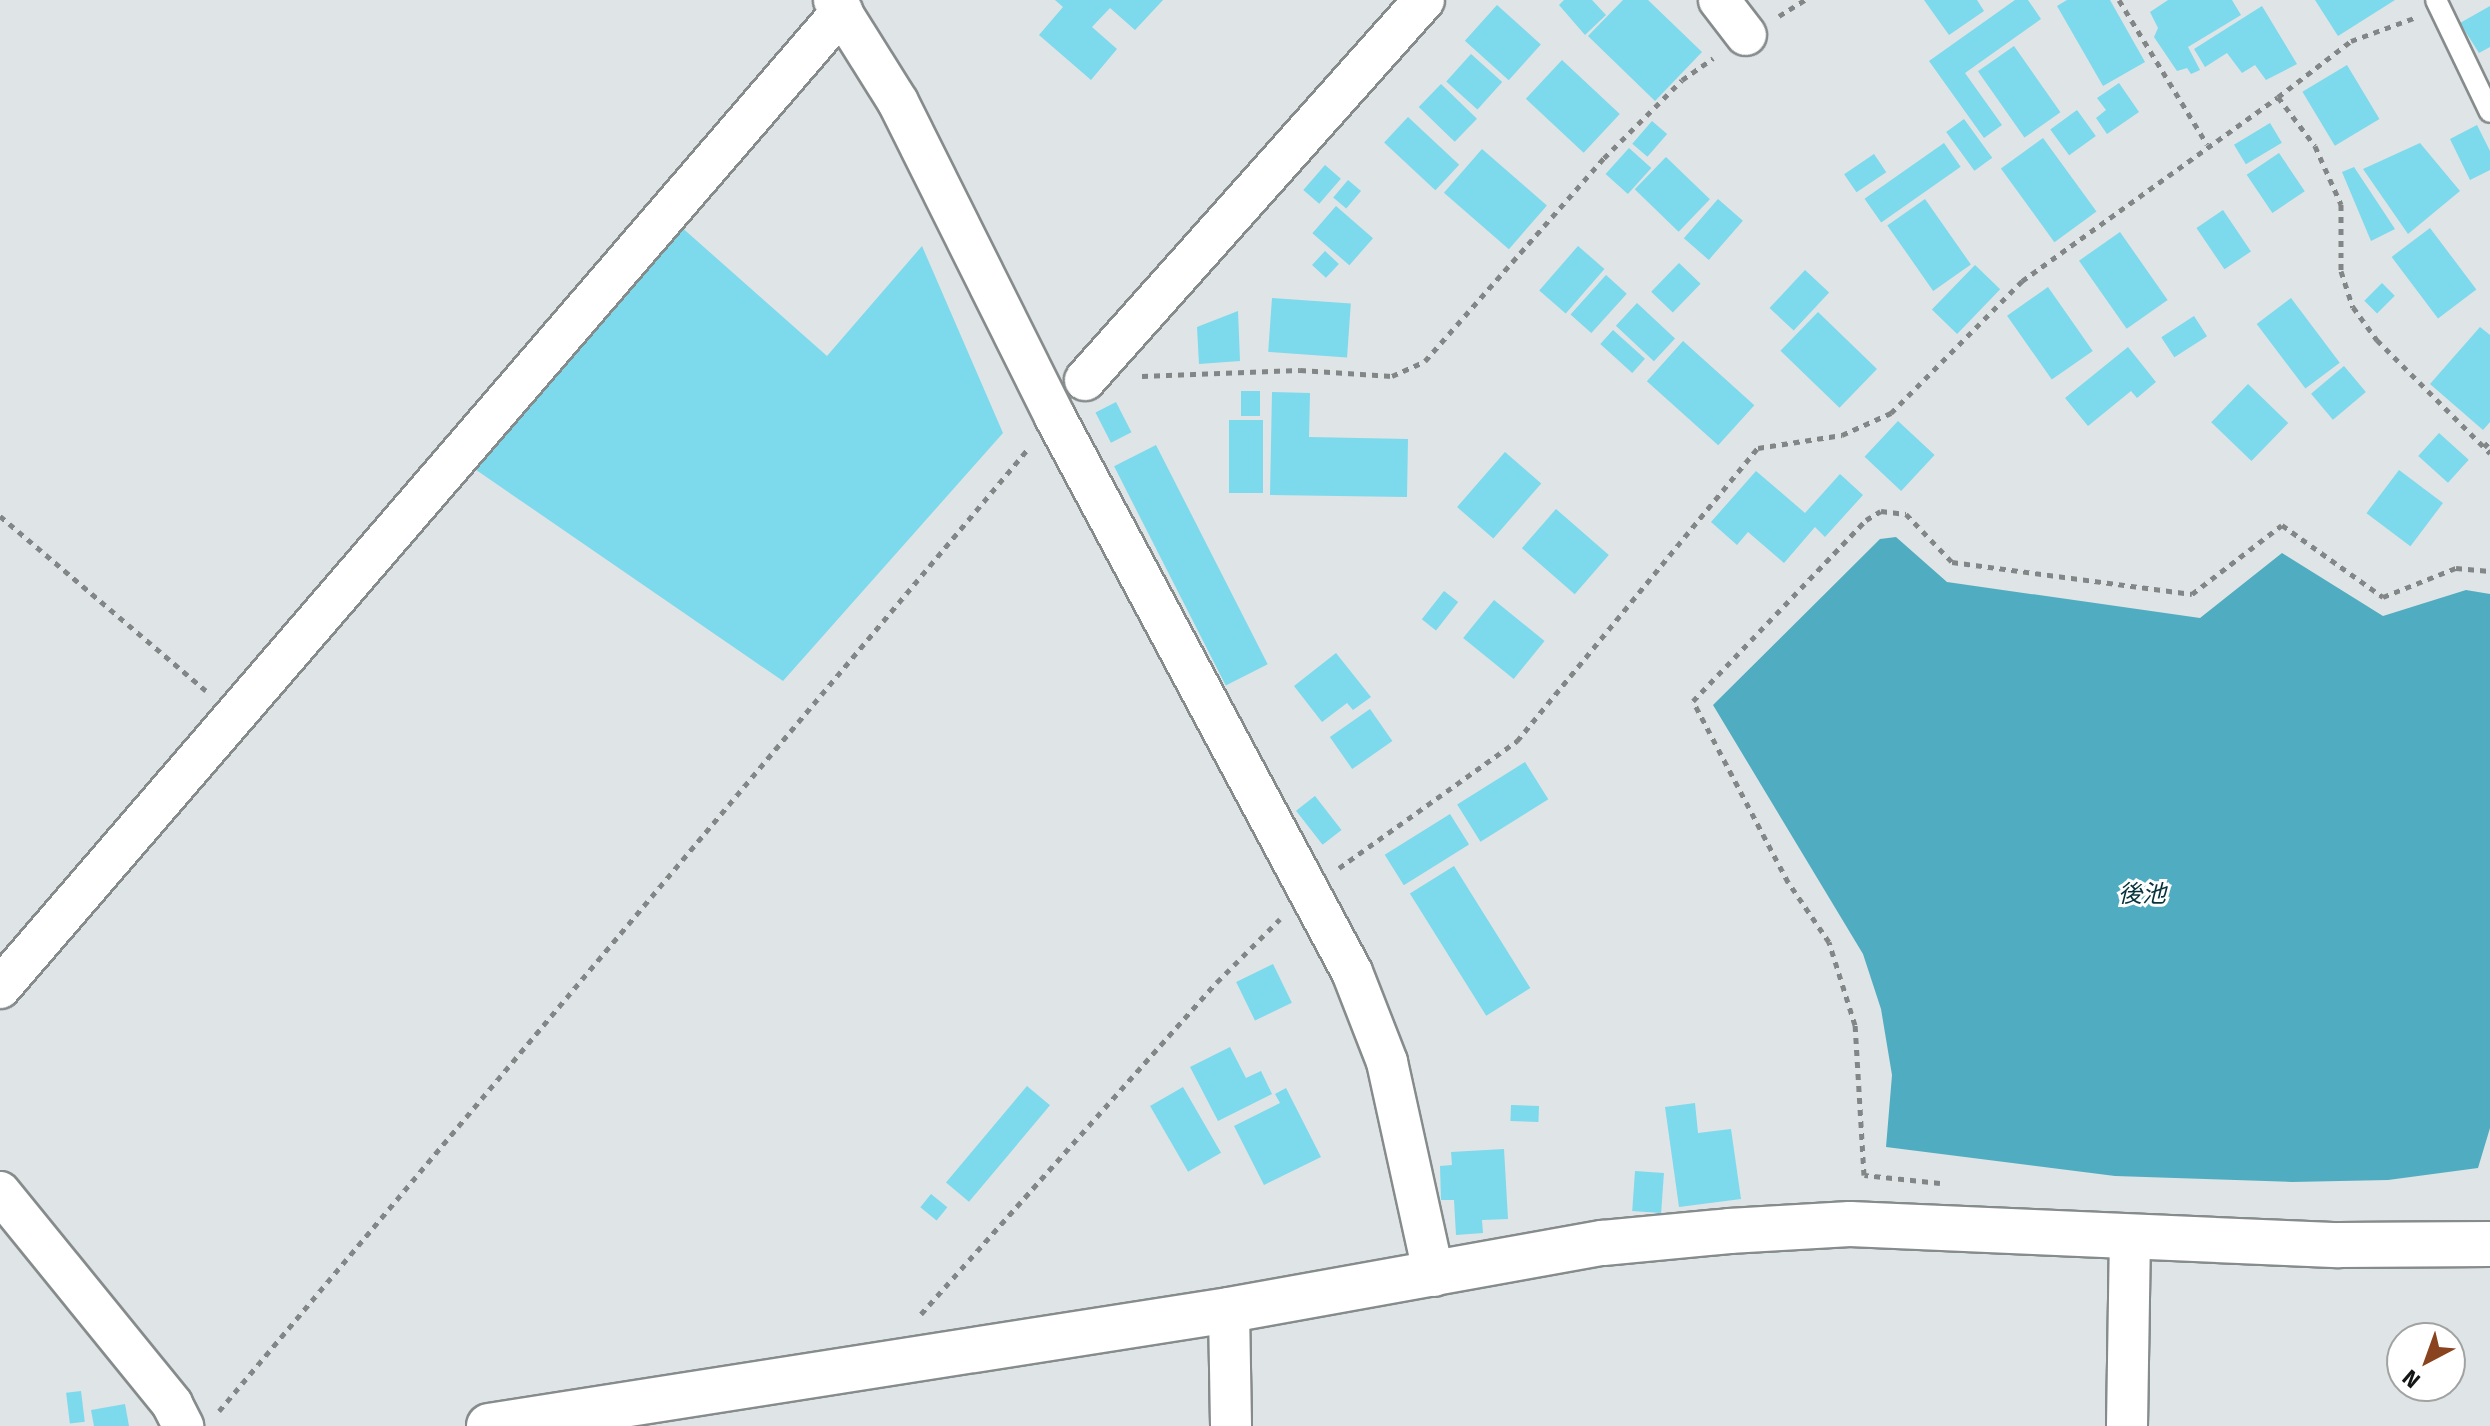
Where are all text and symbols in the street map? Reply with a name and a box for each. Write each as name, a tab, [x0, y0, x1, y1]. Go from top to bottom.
water label: 後池	[2118, 881, 2166, 909]
north arrow	[2386, 1322, 2466, 1402]
text: N	[2397, 1364, 2426, 1394]

